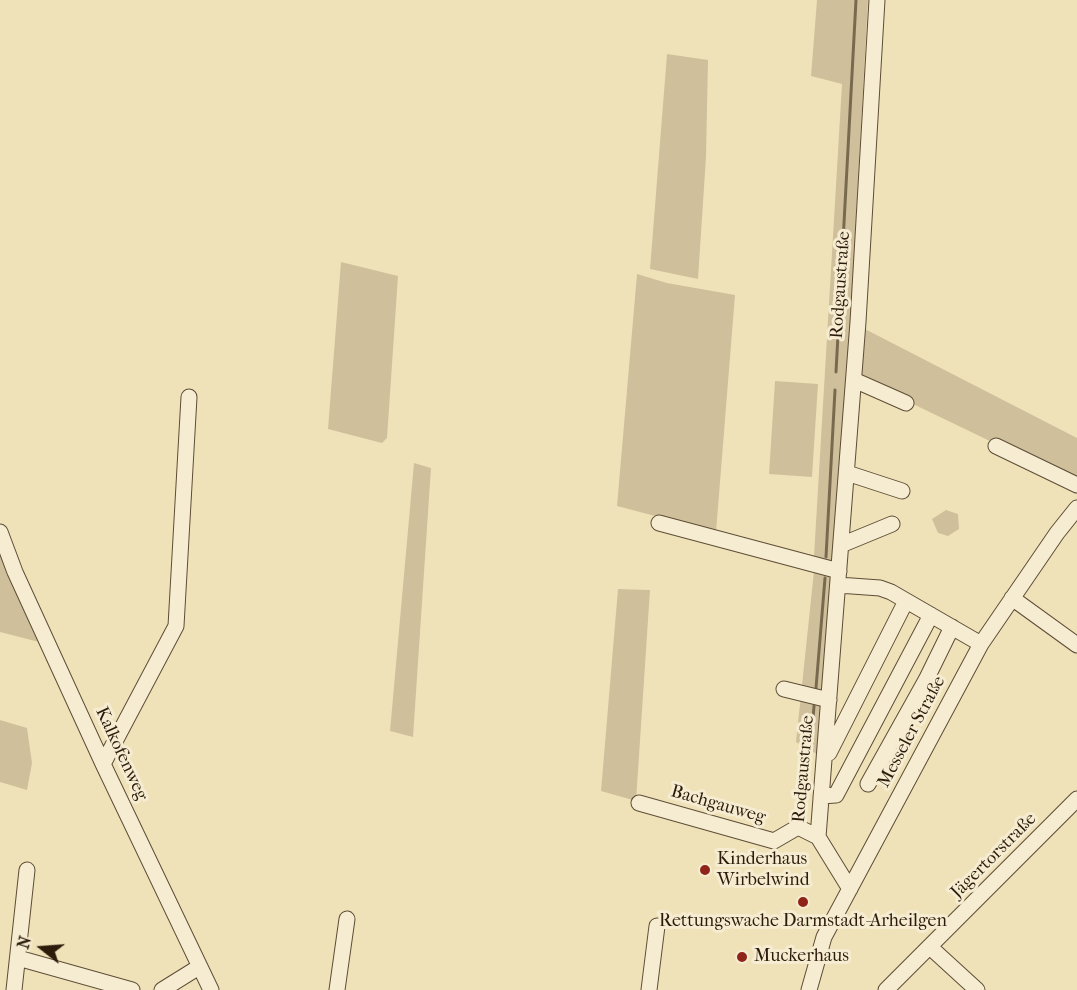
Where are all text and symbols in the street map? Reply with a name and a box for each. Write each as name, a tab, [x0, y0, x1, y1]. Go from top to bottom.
street label: Rodgaustraße	[826, 231, 856, 339]
street label: Messeler Straße	[874, 673, 950, 791]
street label: Kalkofenweg	[90, 704, 152, 804]
street label: Rodgaustraße	[789, 714, 819, 824]
street label: Bachgauweg	[668, 781, 768, 829]
street label: Jägertorstraße	[947, 809, 1041, 903]
place label: Kinderhaus Wirbelwind	[717, 849, 809, 892]
marker: Kinderhaus Wirbelwind	[698, 863, 712, 877]
marker: Rettungswache Darmstadt-Arheilgen	[796, 895, 810, 909]
place label: Rettungswache Darmstadt-Arheilgen	[659, 911, 947, 933]
north arrow	[12, 918, 72, 978]
text: N	[13, 934, 35, 951]
place label: Muckerhaus	[754, 946, 849, 968]
marker: Muckerhaus	[735, 950, 749, 964]

